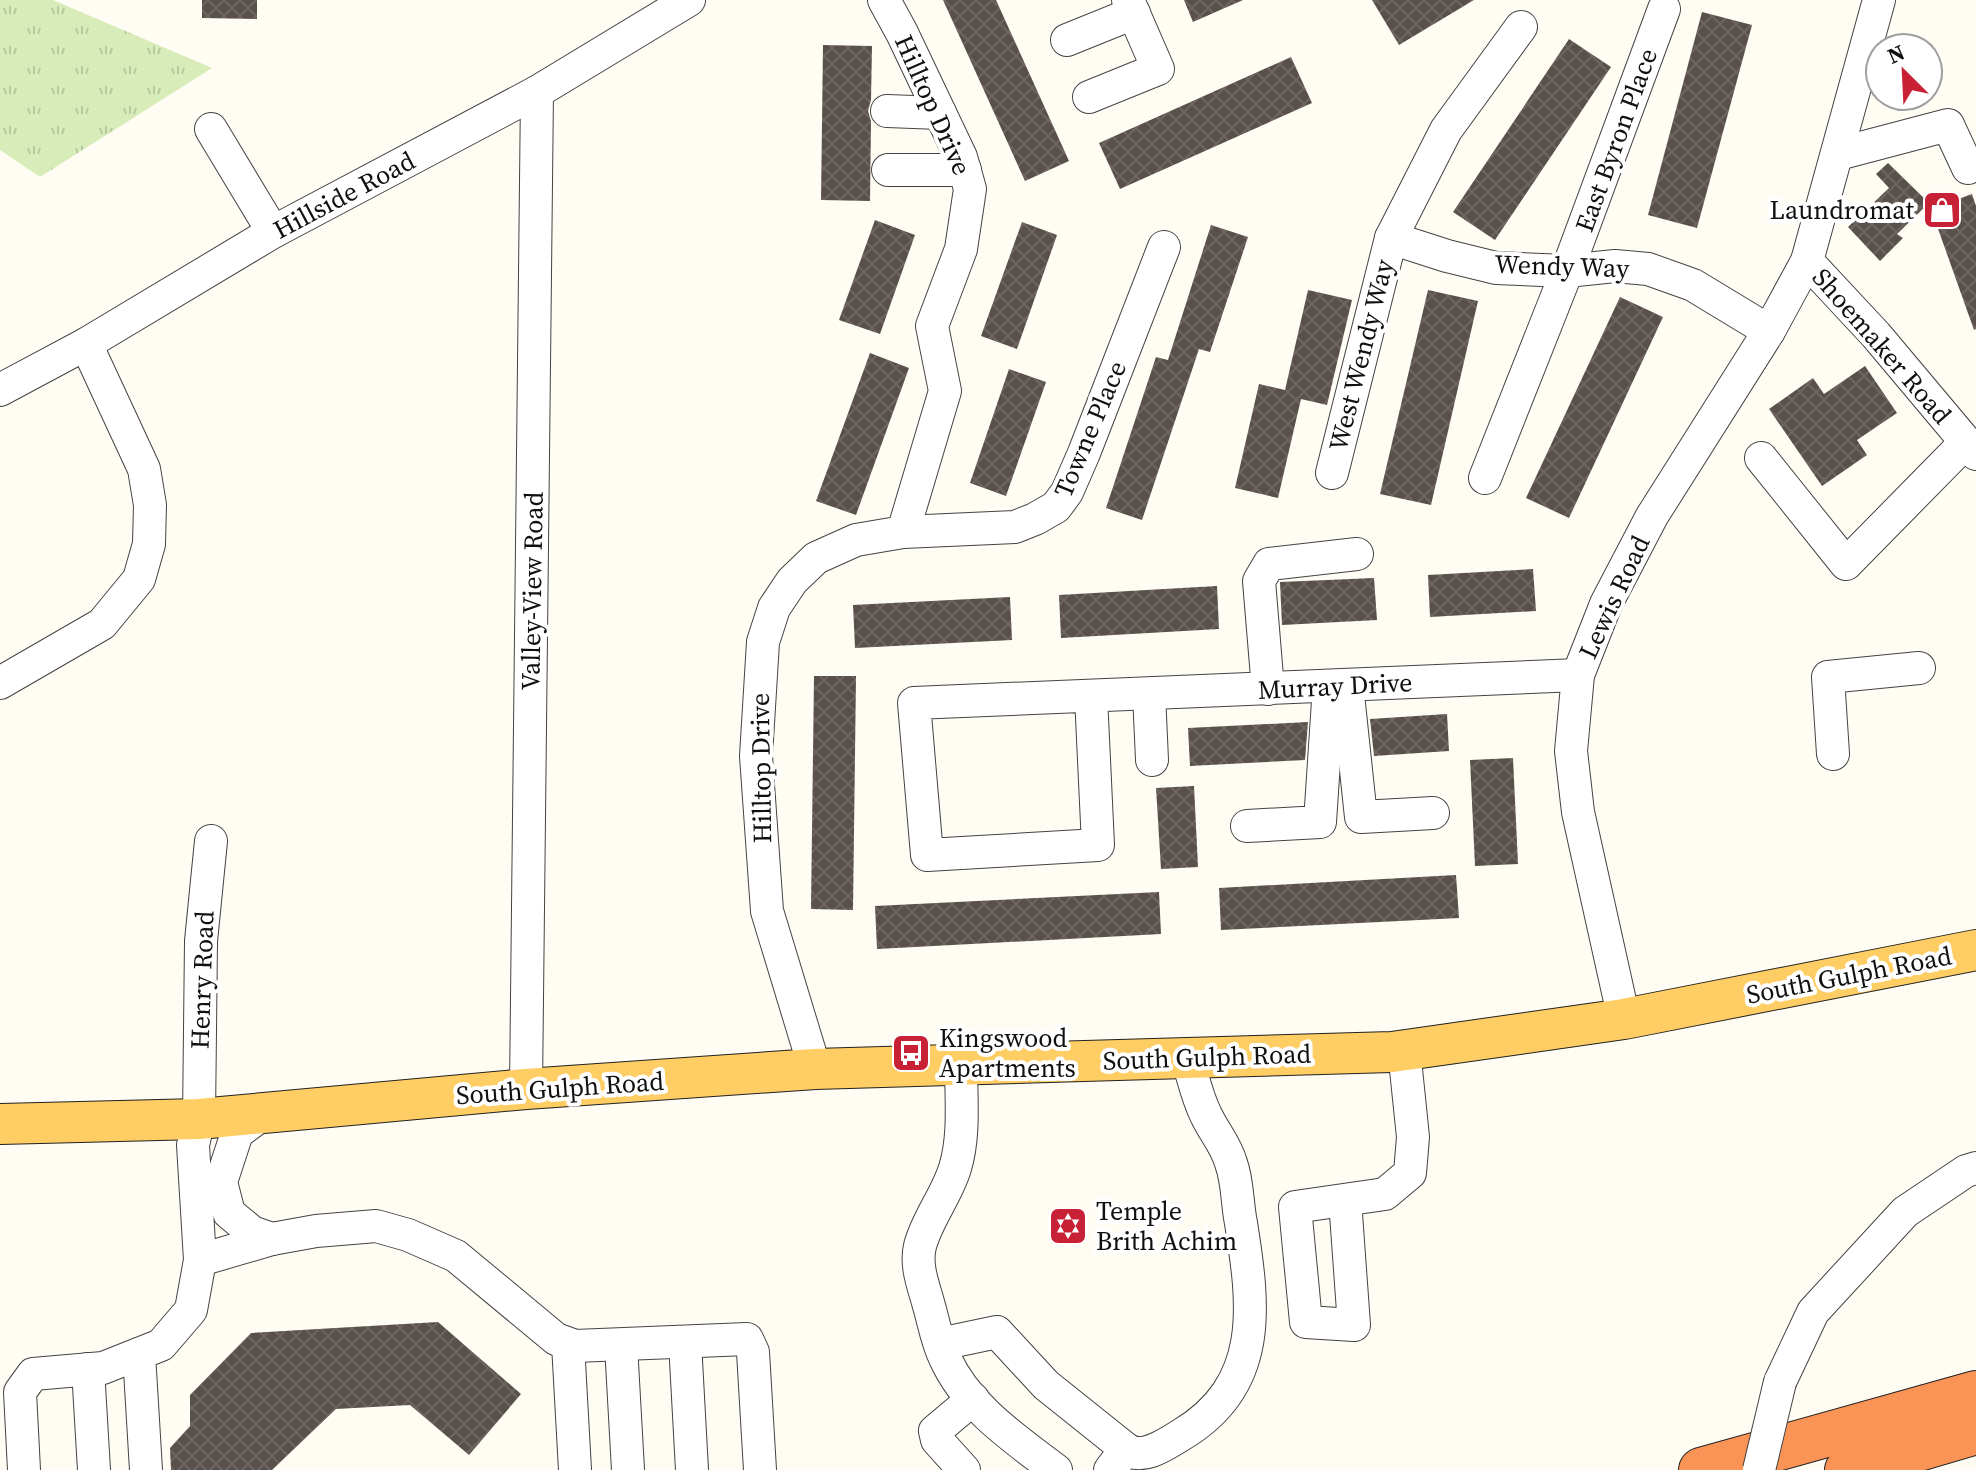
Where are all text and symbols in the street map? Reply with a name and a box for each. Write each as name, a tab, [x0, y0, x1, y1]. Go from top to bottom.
street label: Hilltop Drive	[886, 29, 980, 181]
north arrow	[1864, 32, 1944, 112]
text: N	[1882, 37, 1909, 71]
street label: East Byron Place	[1566, 43, 1666, 237]
street label: Hillside Road	[267, 142, 421, 247]
shop icon: Laundromat	[1921, 189, 1963, 231]
place label: Laundromat	[1769, 192, 1915, 228]
street label: Wendy Way	[1494, 246, 1631, 286]
street label: West Wendy Way	[1320, 255, 1402, 455]
street label: Shoemaker Road	[1804, 260, 1960, 432]
street label: Towne Place	[1045, 355, 1135, 503]
street label: Valley-View Road	[512, 491, 552, 691]
street label: Lewis Road	[1570, 529, 1658, 665]
street label: Murray Drive	[1257, 664, 1413, 708]
street label: Hilltop Drive	[742, 693, 780, 843]
street label: Henry Road	[182, 910, 222, 1050]
street label: South Gulph Road	[1743, 937, 1955, 1013]
place label: Kingswood Apartments	[939, 1020, 1076, 1086]
bus stop icon: Kingswood Apartments	[890, 1032, 932, 1074]
street label: South Gulph Road	[1102, 1035, 1312, 1079]
street label: South Gulph Road	[455, 1063, 665, 1113]
place label: Temple Brith Achim	[1096, 1193, 1237, 1259]
synagogue icon: Temple Brith Achim	[1047, 1205, 1089, 1247]

